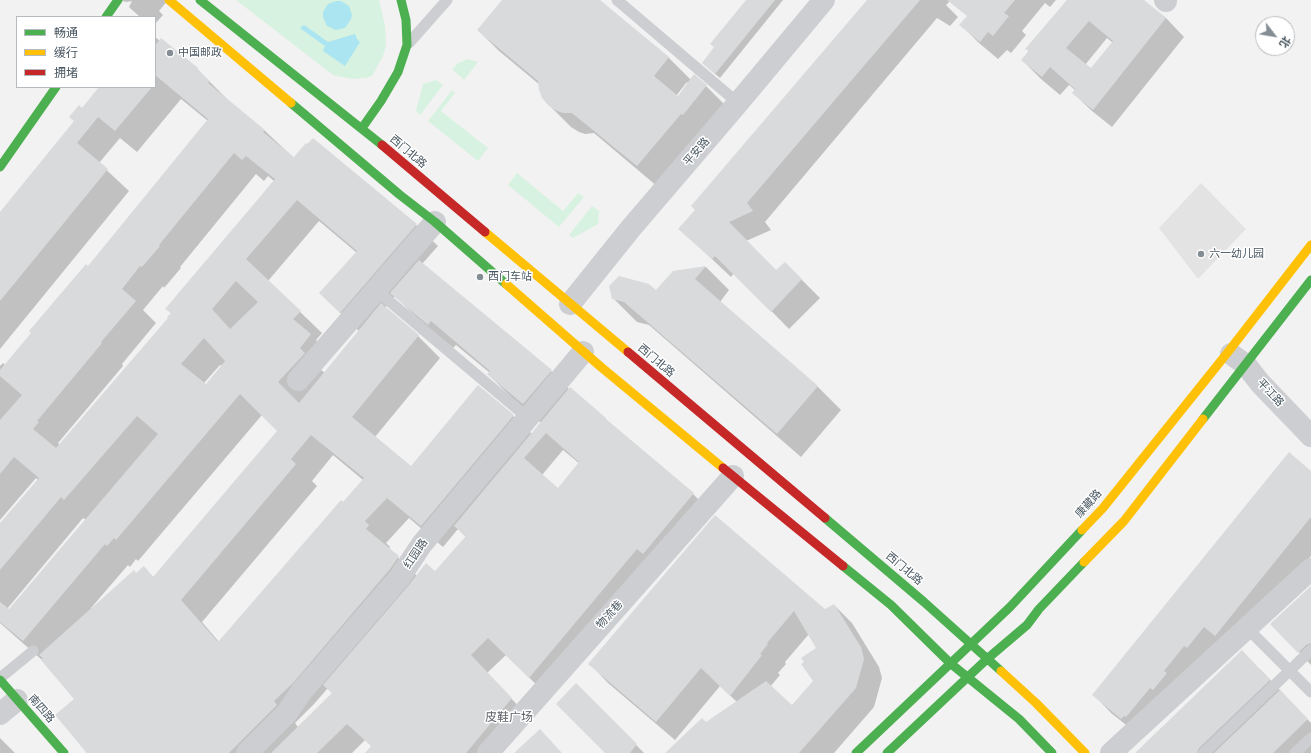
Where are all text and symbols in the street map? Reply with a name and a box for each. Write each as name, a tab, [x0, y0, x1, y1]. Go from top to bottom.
legend	[16, 16, 156, 88]
north arrow	[1255, 16, 1295, 56]
text: 畅通	[54, 26, 78, 41]
text: 北	[1276, 34, 1293, 50]
text: 缓行	[54, 46, 78, 61]
place label: 中国邮政	[178, 46, 222, 60]
marker: 中国邮政	[165, 48, 175, 58]
text: 拥堵	[54, 66, 78, 81]
street label: 西门北路	[387, 133, 429, 171]
street label: 平安路	[681, 135, 713, 169]
place label: 六一幼儿园	[1209, 247, 1264, 261]
marker: 六一幼儿园	[1196, 249, 1206, 259]
place label: 西门车站	[488, 270, 532, 284]
marker: 西门车站	[475, 272, 485, 282]
street label: 西门北路	[635, 342, 677, 380]
street label: 平江路	[1254, 376, 1286, 410]
street label: 康藏路	[1073, 487, 1105, 521]
street label: 红园路	[401, 537, 431, 571]
street label: 西门北路	[883, 550, 925, 588]
street label: 物流巷	[594, 598, 626, 632]
street label: 南四路	[25, 692, 57, 726]
district label: 皮鞋广场	[485, 711, 533, 725]

